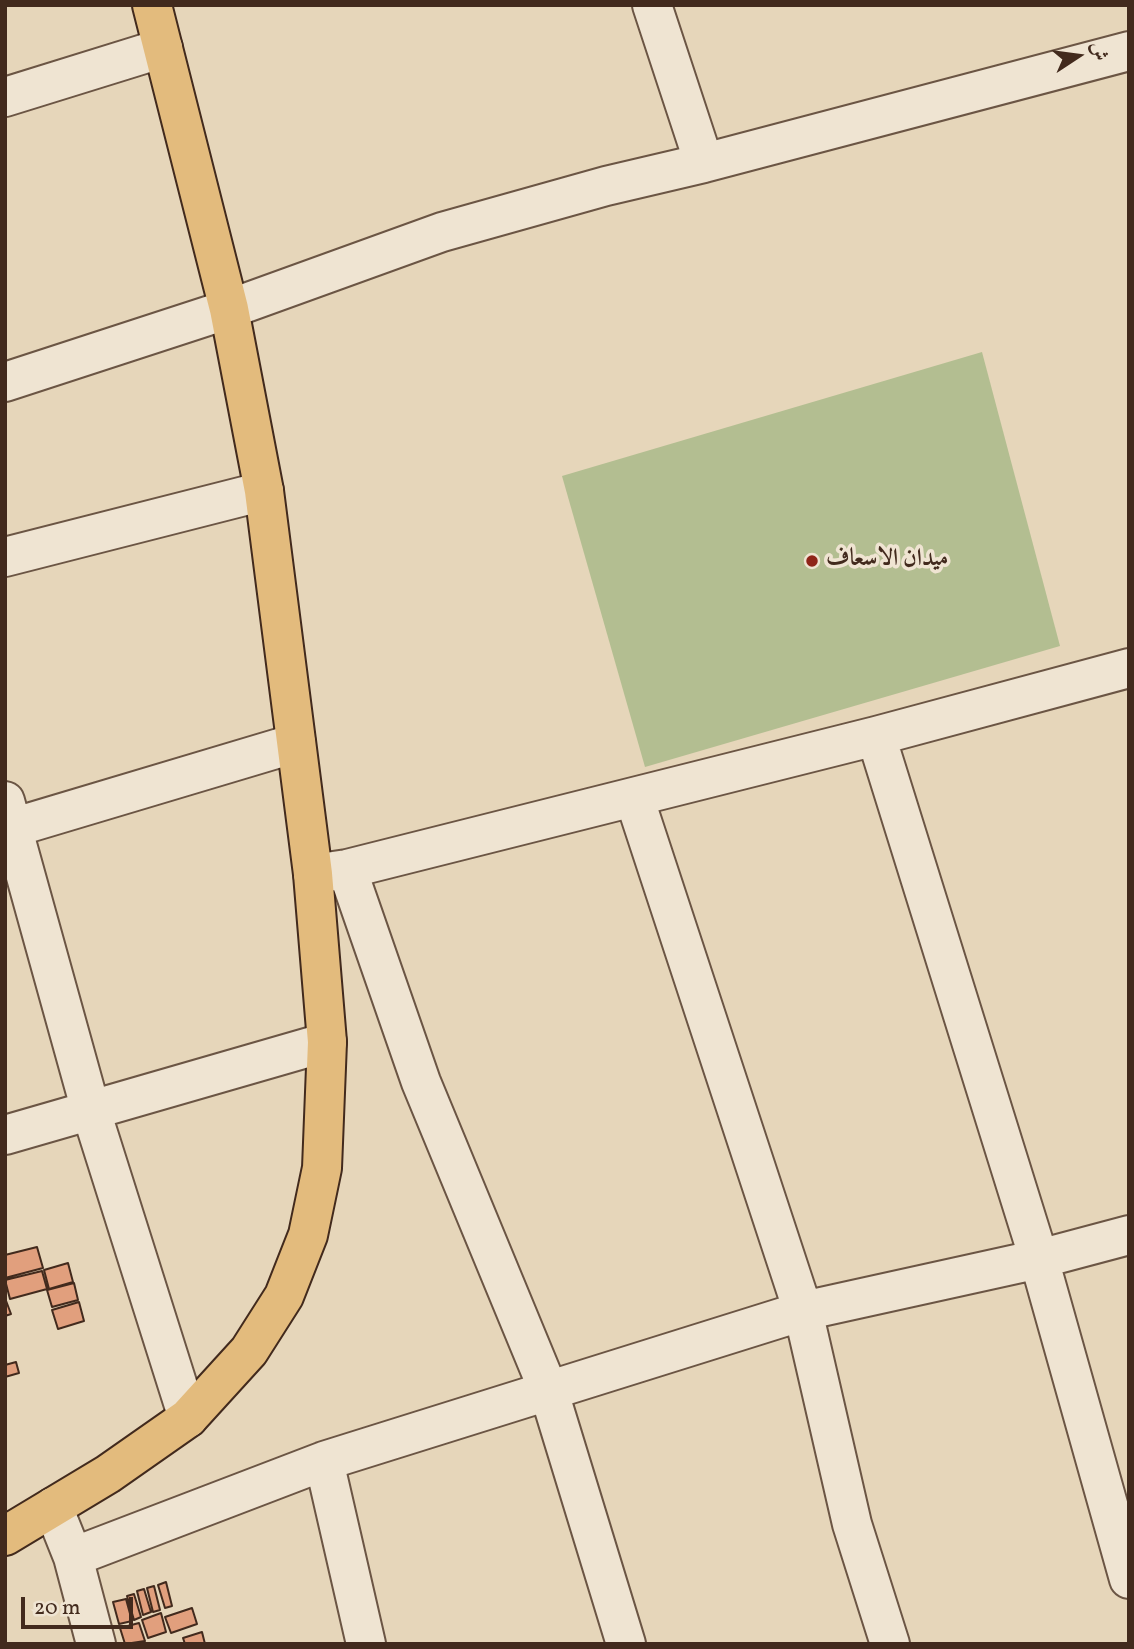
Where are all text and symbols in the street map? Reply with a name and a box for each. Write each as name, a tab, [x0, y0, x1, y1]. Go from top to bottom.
north arrow	[1043, 21, 1113, 91]
text: ش	[1084, 39, 1113, 63]
place label: ميدان الاسعاف	[826, 547, 948, 575]
marker: ميدان الاسعاف	[804, 553, 820, 569]
scale bar	[24, 1582, 136, 1626]
text: 20 m	[34, 1594, 80, 1623]

